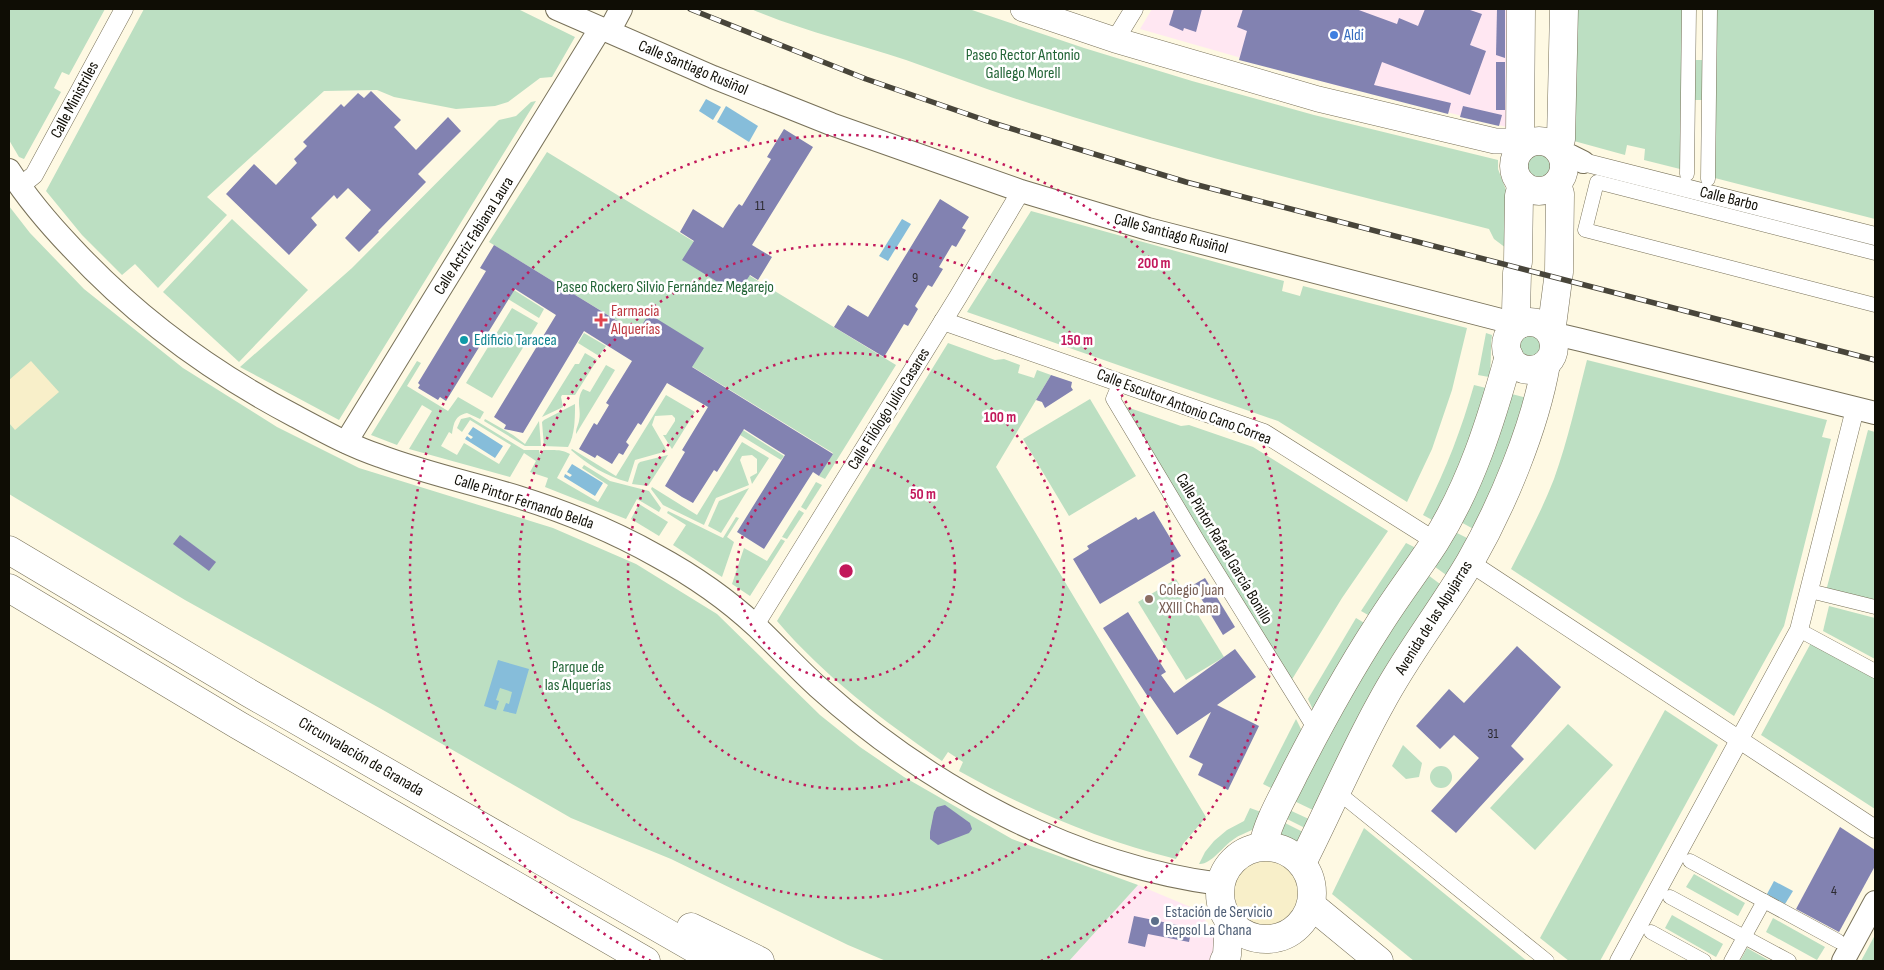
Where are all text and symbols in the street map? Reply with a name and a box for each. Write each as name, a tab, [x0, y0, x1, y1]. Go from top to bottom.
place label: Aldi	[1343, 26, 1364, 45]
marker: Aldi	[1328, 29, 1340, 41]
street label: Calle Santiago Rusiñol	[635, 36, 751, 100]
park label: Paseo Rector Antonio Gallego Morell	[966, 46, 1080, 83]
street label: Calle Ministriles	[47, 58, 103, 142]
street label: Calle Actriz Fabiana Laura	[430, 174, 518, 298]
street label: Calle Barbo	[1698, 183, 1760, 215]
house number: 11	[755, 197, 765, 214]
street label: Calle Santiago Rusiñol	[1112, 210, 1230, 258]
text: 200 m	[1137, 254, 1171, 273]
house number: 9	[912, 269, 918, 286]
park label: Paseo Rockero Silvio Fernández Megarejo	[556, 278, 774, 297]
place label: Farmacia Alquerías	[610, 302, 661, 339]
marker: Farmacia Alquerías	[595, 314, 607, 326]
place label: Edificio Taracea	[474, 331, 557, 350]
text: 150 m	[1061, 331, 1093, 350]
marker: Edificio Taracea	[458, 334, 470, 346]
street label: Calle Filólogo Julio Casares	[844, 344, 934, 473]
street label: Calle Escultor Antonio Cano Correa	[1094, 365, 1274, 449]
text: 100 m	[984, 408, 1016, 427]
street label: Calle Pintor Fernando Belda	[452, 470, 596, 534]
street label: Calle Pintor Rafael García Bonillo	[1171, 470, 1277, 628]
text: 50 m	[910, 485, 936, 504]
street label: Avenida de las Alpujarras	[1391, 557, 1477, 679]
centre of rings	[837, 562, 855, 580]
place label: Colegio Juan XXIII Chana	[1158, 581, 1224, 618]
marker: Colegio Juan XXIII Chana	[1143, 593, 1155, 605]
park label: Parque de las Alquerías	[545, 658, 612, 695]
street label: Circunvalación de Granada	[295, 713, 427, 801]
house number: 31	[1488, 725, 1498, 742]
house number: 4	[1831, 882, 1837, 899]
place label: Estación de Servicio Repsol La Chana	[1165, 903, 1273, 940]
marker: Estación de Servicio Repsol La Chana	[1149, 915, 1161, 927]

